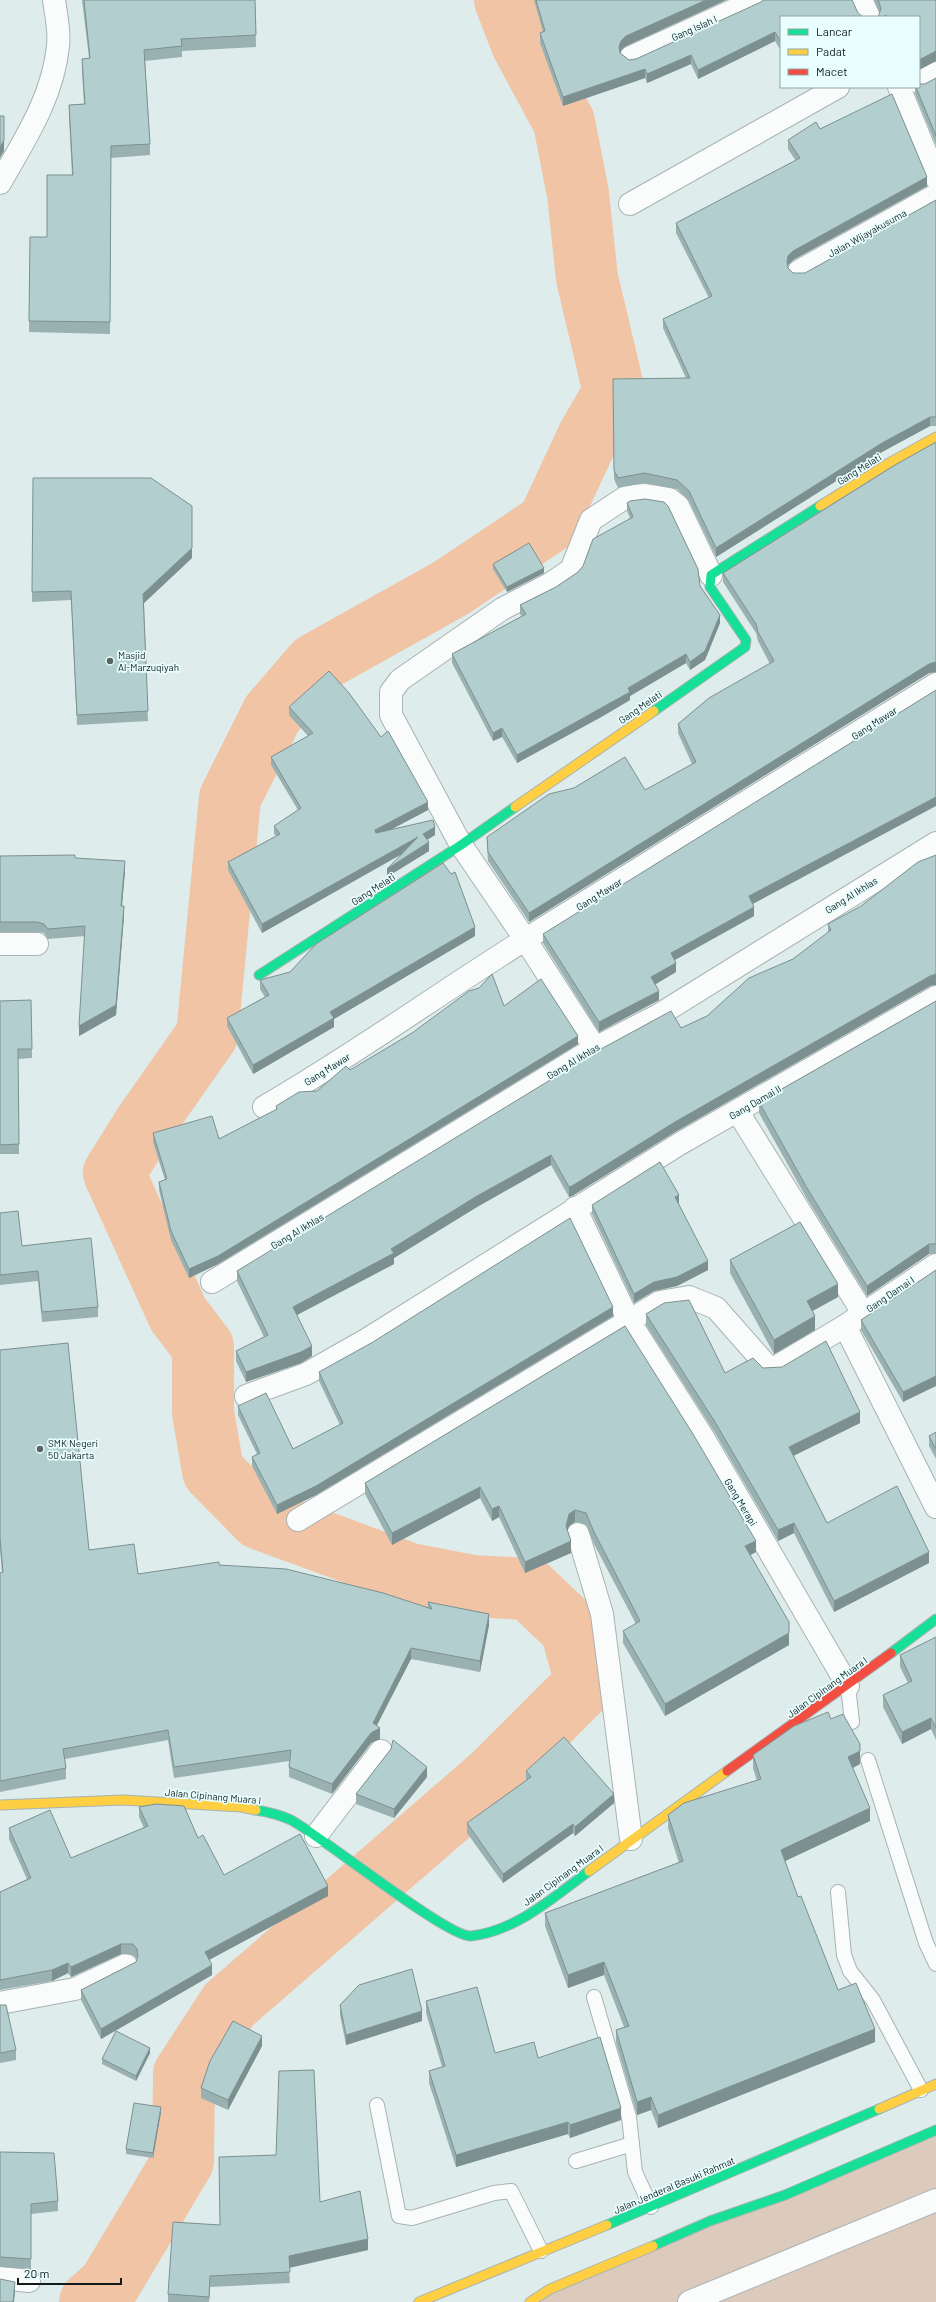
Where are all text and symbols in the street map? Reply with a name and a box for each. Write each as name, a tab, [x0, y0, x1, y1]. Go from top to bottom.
street label: Gang Islah I	[669, 13, 719, 43]
legend	[780, 16, 920, 88]
text: Lancar	[816, 24, 853, 38]
text: Padat	[816, 44, 846, 58]
text: Macet	[816, 64, 848, 78]
street label: Jalan Wijayakusuma	[826, 206, 908, 260]
street label: Gang Melati	[835, 451, 883, 487]
place label: Masjid Al-Marzuqiyah	[118, 649, 179, 673]
marker: Masjid Al-Marzuqiyah	[105, 656, 115, 666]
street label: Gang Melati	[616, 688, 664, 726]
street label: Gang Mawar	[849, 704, 899, 742]
street label: Gang Melati	[349, 870, 397, 908]
street label: Gang Al Ikhlas	[823, 874, 880, 916]
street label: Gang Mawar	[574, 875, 625, 913]
street label: Gang Al Ikhlas	[544, 1040, 602, 1081]
street label: Gang Mawar	[302, 1050, 353, 1088]
street label: Gang Damai II	[727, 1082, 783, 1122]
street label: Gang Al Ikhlas	[268, 1210, 326, 1251]
street label: Gang Damai I	[864, 1273, 916, 1315]
place label: SMK Negeri 50 Jakarta	[48, 1437, 98, 1461]
marker: SMK Negeri 50 Jakarta	[35, 1444, 45, 1454]
street label: Gang Merapi	[722, 1476, 760, 1528]
street label: Jalan Cipinang Muara I	[784, 1654, 870, 1720]
street label: Jalan Cipinang Muara I	[164, 1786, 262, 1806]
street label: Jalan Cipinang Muara I	[520, 1842, 606, 1908]
street label: Jalan Jenderal Basuki Rahmat	[612, 2154, 737, 2216]
scale bar	[18, 2260, 121, 2286]
text: 20 m	[24, 2266, 50, 2280]

